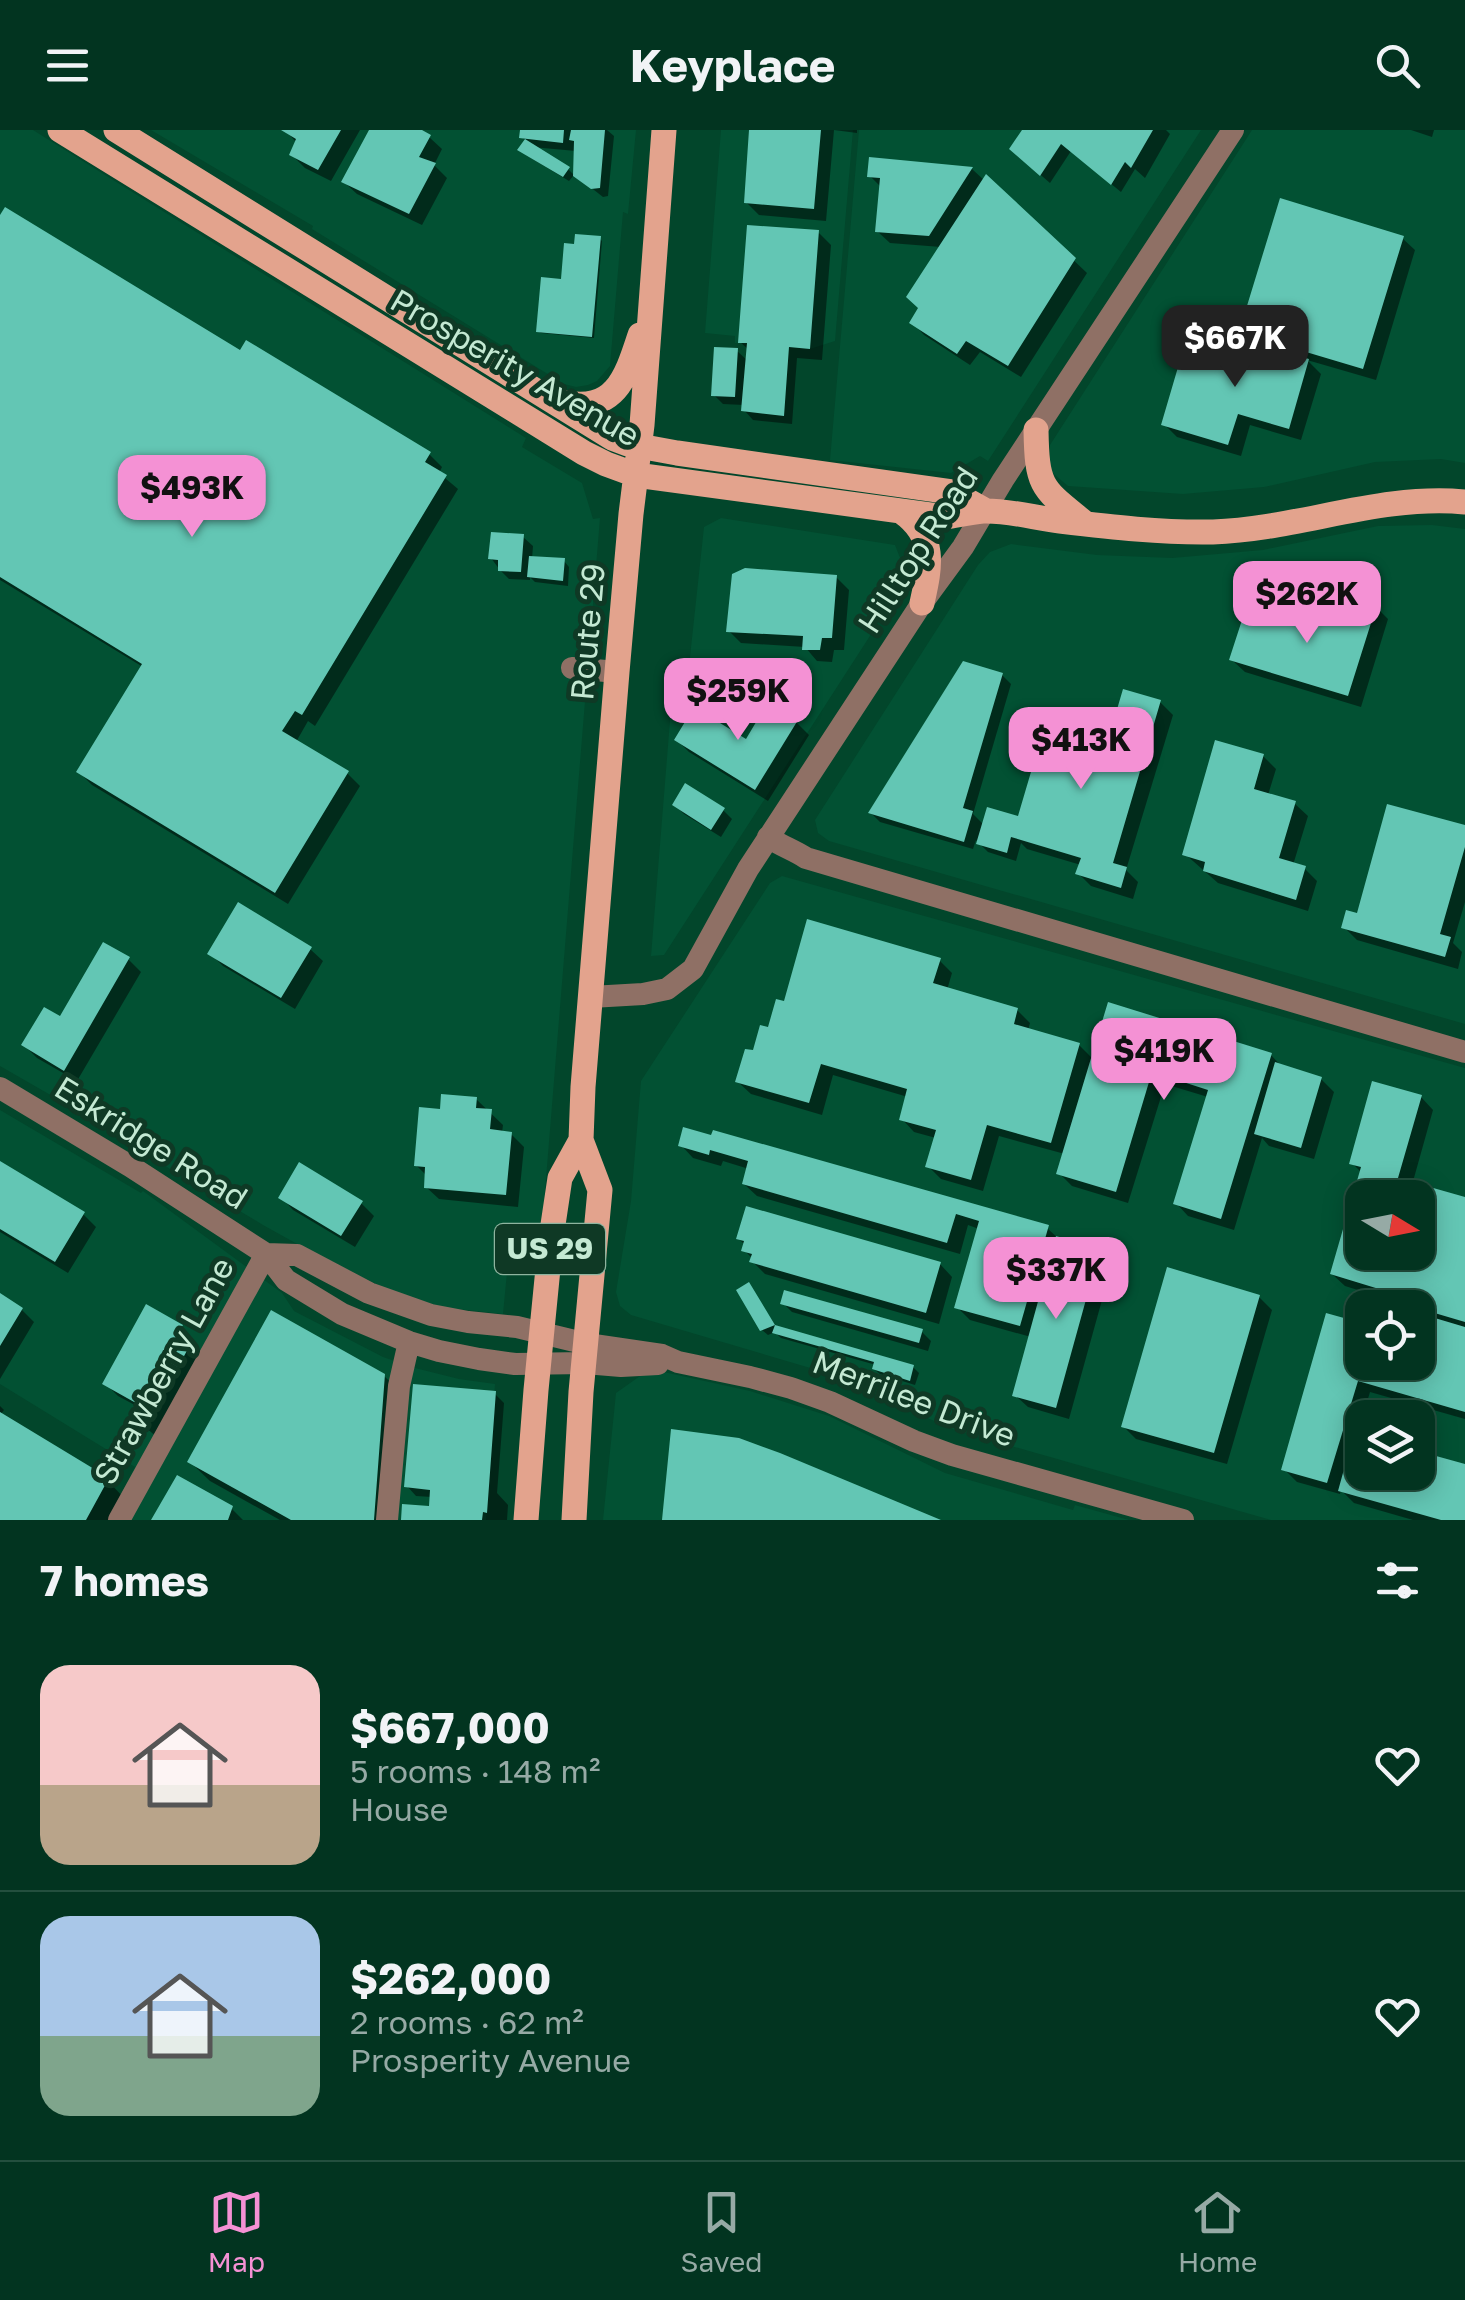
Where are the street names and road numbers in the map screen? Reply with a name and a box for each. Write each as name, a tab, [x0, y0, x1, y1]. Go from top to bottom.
street label: Prosperity Avenue	[384, 280, 647, 454]
street label: Hilltop Road	[849, 459, 985, 640]
street label: Route 29	[562, 562, 612, 702]
street label: Eskridge Road	[48, 1068, 255, 1217]
road number: US 29	[495, 1224, 605, 1274]
street label: Strawberry Lane	[85, 1250, 241, 1491]
street label: Merrilee Drive	[808, 1342, 1021, 1454]

